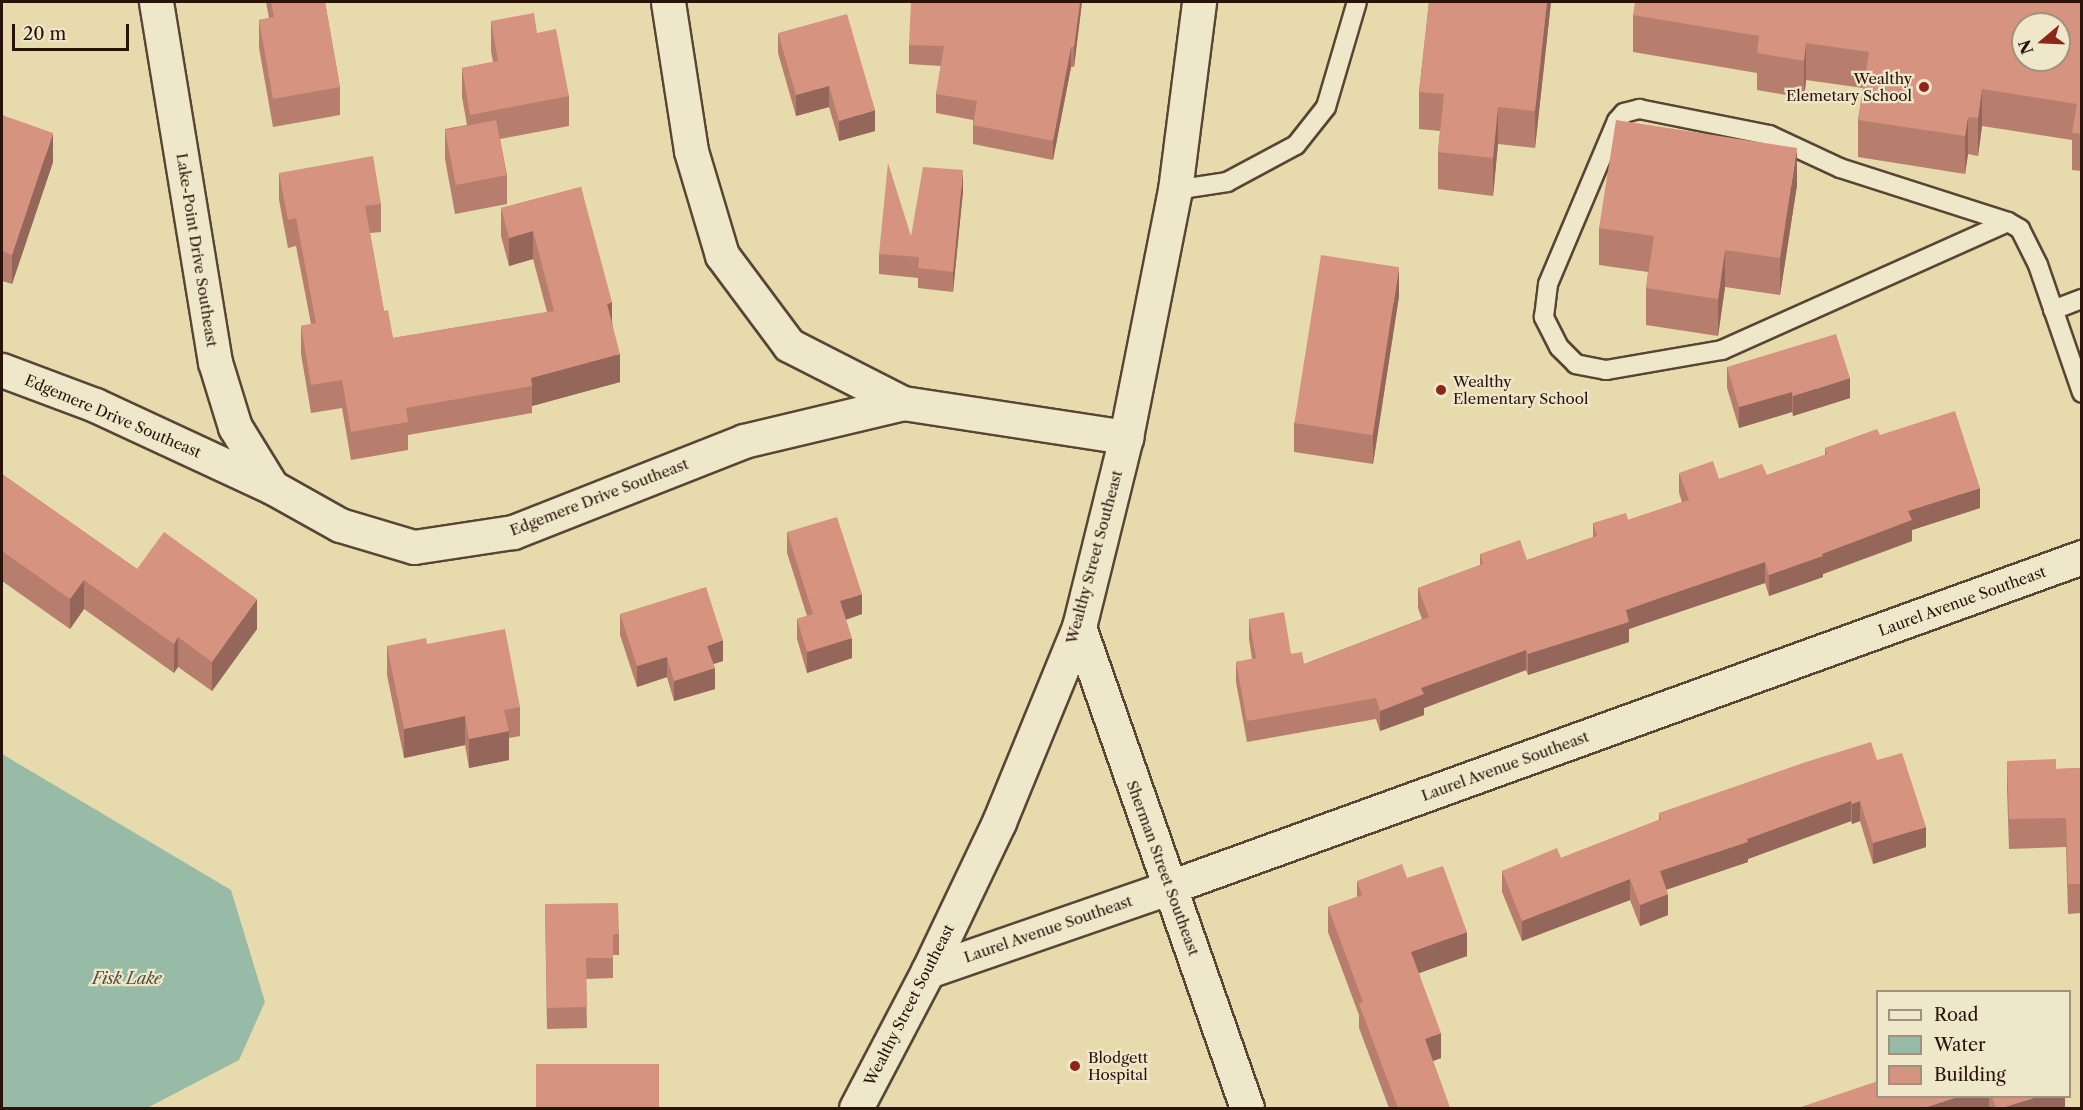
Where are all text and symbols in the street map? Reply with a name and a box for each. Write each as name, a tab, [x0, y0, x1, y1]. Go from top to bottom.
scale bar	[15, 12, 132, 50]
north arrow	[2011, 12, 2071, 72]
text: 20 m	[23, 23, 66, 45]
text: N	[2014, 37, 2038, 57]
place label: Wealthy Elemetary School	[1785, 69, 1912, 104]
marker: Wealthy Elemetary School	[1917, 80, 1931, 94]
street label: Lake-Point Drive Southeast	[173, 152, 221, 348]
street label: Edgemere Drive Southeast	[22, 371, 204, 461]
place label: Wealthy Elementary School	[1453, 372, 1589, 407]
marker: Wealthy Elementary School	[1434, 383, 1448, 397]
street label: Edgemere Drive Southeast	[507, 455, 691, 539]
street label: Wealthy Street Southeast	[1062, 468, 1126, 646]
street label: Laurel Avenue Southeast	[1876, 562, 2048, 640]
street label: Laurel Avenue Southeast	[1419, 727, 1591, 805]
street label: Sherman Street Southeast	[1123, 778, 1203, 958]
street label: Laurel Avenue Southeast	[961, 892, 1135, 966]
street label: Wealthy Street Southeast	[860, 921, 958, 1089]
water label: Fisk Lake	[92, 968, 162, 988]
legend	[1876, 990, 2071, 1098]
text: Road	[1934, 1004, 1979, 1026]
text: Water	[1934, 1034, 1986, 1056]
place label: Blodgett Hospital	[1088, 1048, 1148, 1083]
marker: Blodgett Hospital	[1066, 1057, 1084, 1075]
text: Building	[1934, 1064, 2006, 1086]

